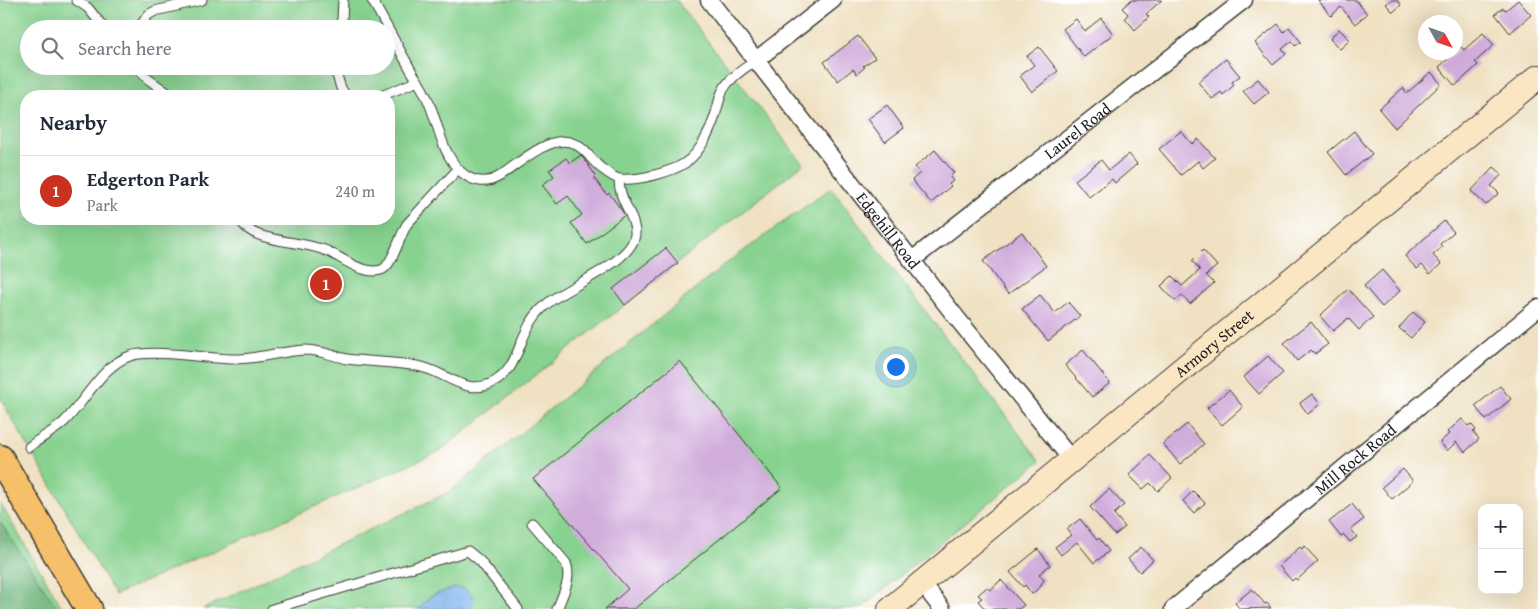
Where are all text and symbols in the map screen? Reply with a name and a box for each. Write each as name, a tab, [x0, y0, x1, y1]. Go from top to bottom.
north arrow	[1418, 15, 1463, 60]
search box	[20, 20, 395, 75]
icon: search	[38, 34, 66, 62]
text: Search here	[78, 34, 172, 62]
street label: Laurel Road	[1039, 96, 1116, 164]
text: Nearby	[40, 107, 107, 138]
text: Edgerton Park	[87, 165, 209, 193]
text: 1	[52, 179, 60, 203]
text: 240 m	[335, 179, 375, 203]
street label: Edgehill Road	[851, 187, 926, 274]
text: Park	[87, 193, 118, 217]
pin: 1	[310, 265, 342, 303]
street label: Armory Street	[1169, 303, 1259, 383]
your location	[883, 354, 909, 380]
street label: Mill Rock Road	[1309, 418, 1401, 500]
map controls	[1478, 504, 1523, 594]
button: +	[1478, 504, 1523, 549]
button: −	[1478, 549, 1523, 594]

